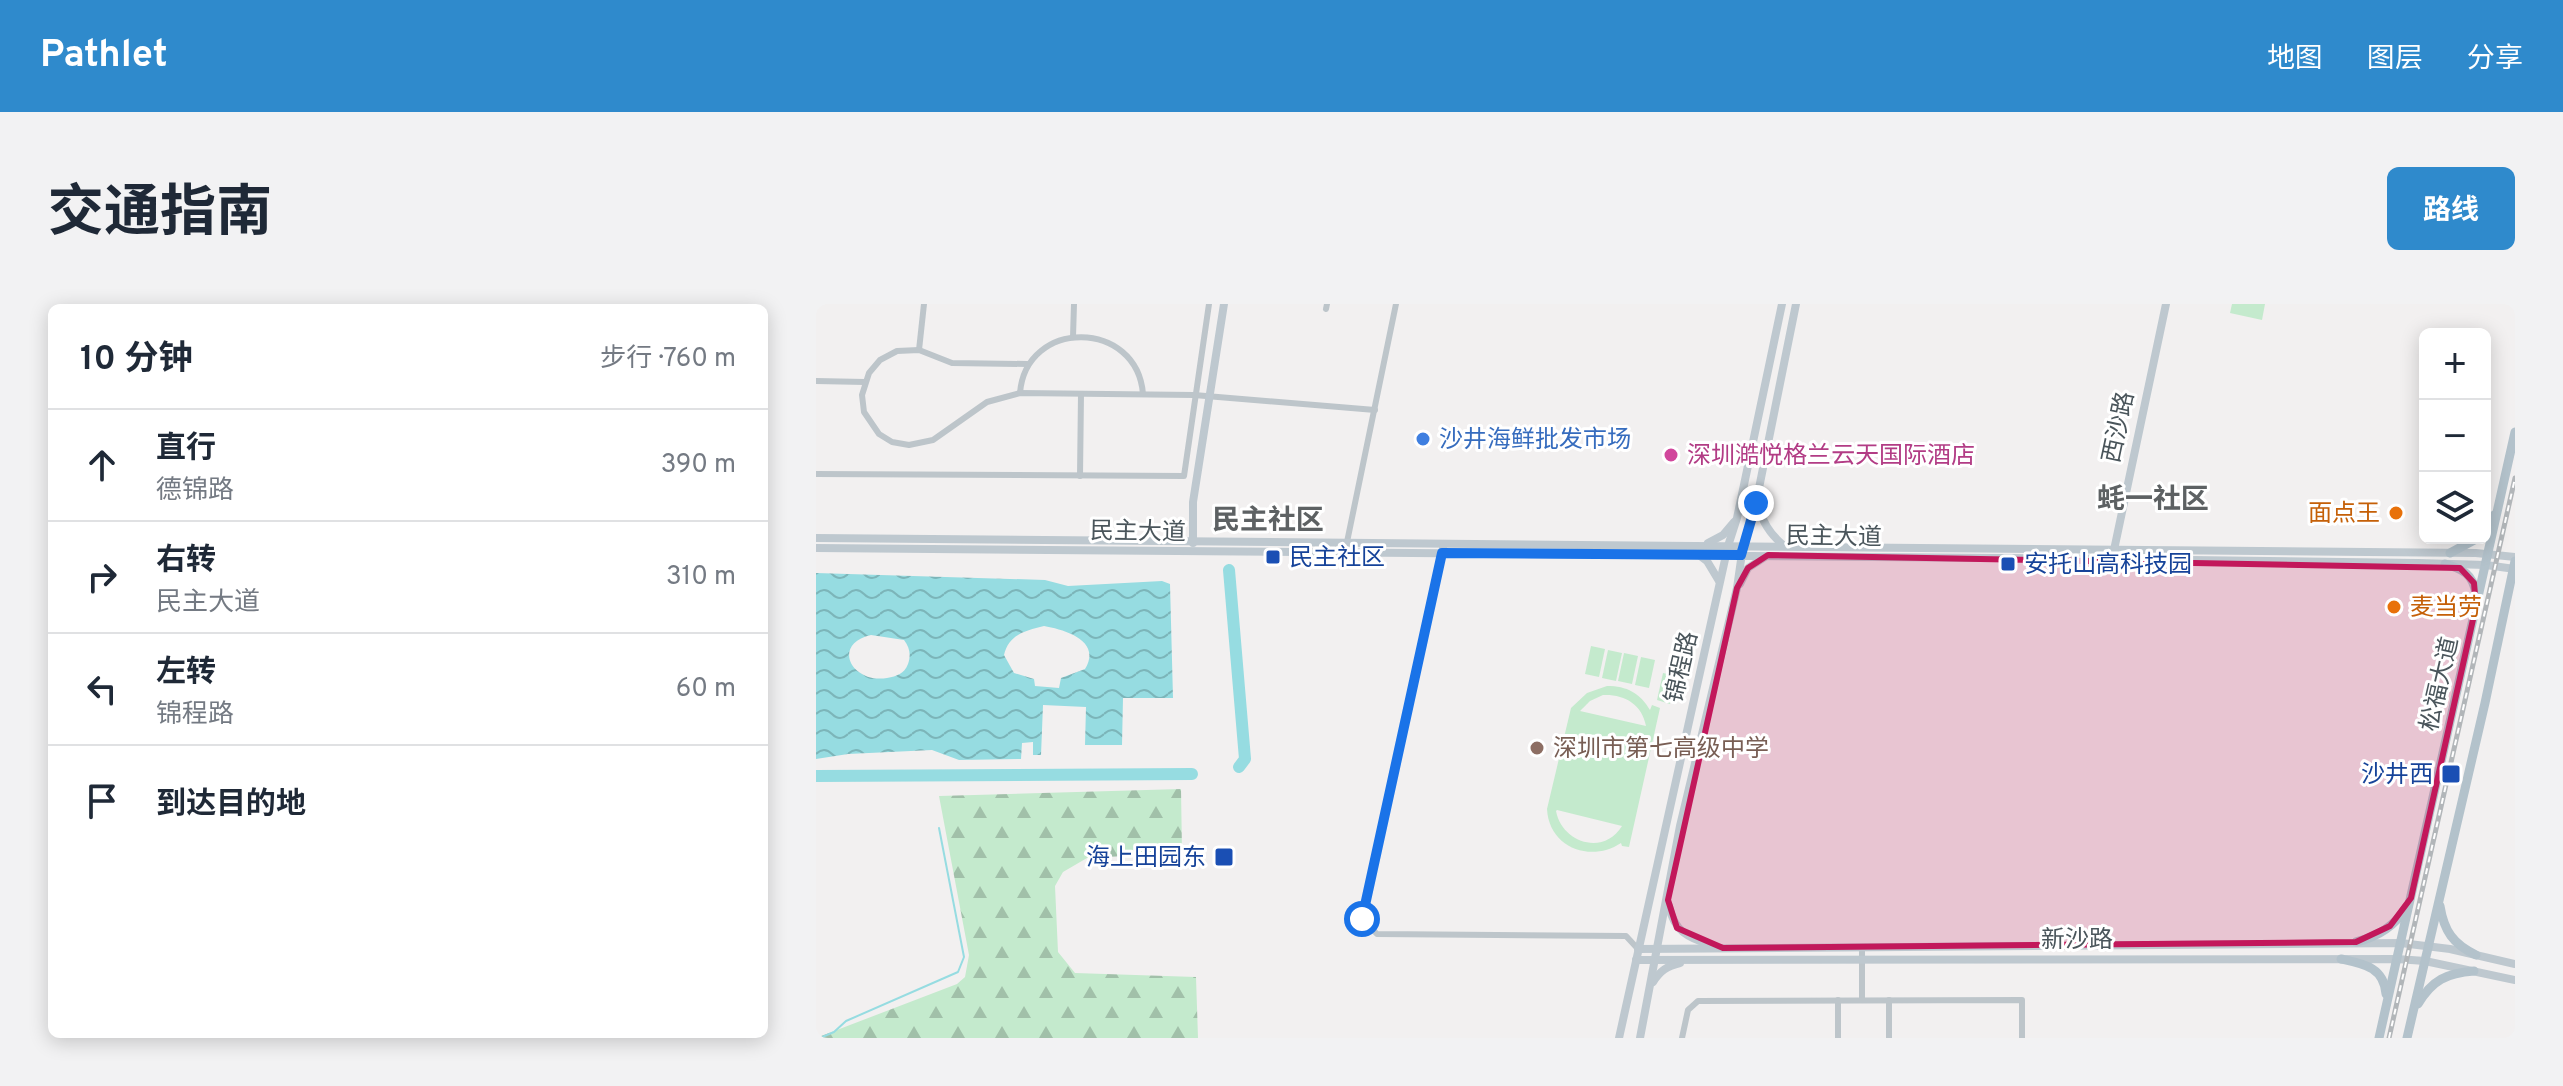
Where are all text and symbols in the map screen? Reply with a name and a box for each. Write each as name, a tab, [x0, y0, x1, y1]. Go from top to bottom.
text: Pathlet	[40, 32, 168, 81]
text: 地图	[2267, 42, 2323, 78]
text: 图层	[2367, 42, 2423, 78]
text: 分享	[2467, 42, 2523, 78]
button: 路线	[2387, 167, 2515, 250]
text: 交通指南	[48, 181, 272, 251]
map controls	[2419, 328, 2491, 544]
button: +	[2419, 328, 2491, 400]
text: 10 分钟	[80, 339, 192, 382]
text: 步行 · 760 m	[600, 343, 736, 376]
street label: 西沙路	[2098, 389, 2142, 466]
button: −	[2419, 400, 2491, 472]
place label: 沙井海鲜批发市场	[1439, 426, 1631, 456]
marker: 沙井海鲜批发市场	[1414, 430, 1432, 448]
text: 直行	[156, 431, 216, 468]
place label: 深圳澔悦格兰云天国际酒店	[1687, 442, 1975, 472]
icon: ahead	[80, 443, 124, 487]
marker: 深圳澔悦格兰云天国际酒店	[1662, 446, 1680, 464]
text: 390 m	[661, 449, 736, 482]
button: layers	[2419, 472, 2491, 544]
text: 德锦路	[156, 475, 234, 508]
district label: 蚝一社区	[2097, 483, 2209, 519]
route end	[1738, 485, 1774, 521]
place label: 面点王	[2308, 500, 2380, 530]
district label: 民主社区	[1212, 504, 1324, 540]
marker: 面点王	[2387, 504, 2405, 522]
street label: 民主大道	[1090, 517, 1186, 549]
street label: 民主大道	[1786, 522, 1882, 554]
text: 右转	[156, 543, 216, 580]
place label: 民主社区	[1289, 544, 1385, 574]
marker: 民主社区	[1264, 548, 1282, 566]
place label: 安托山高科技园	[2024, 551, 2192, 581]
icon: right	[80, 555, 124, 599]
marker: 安托山高科技园	[1999, 555, 2017, 573]
text: 310 m	[666, 561, 736, 594]
text: 民主大道	[156, 587, 260, 620]
place label: 麦当劳	[2410, 594, 2482, 624]
marker: 麦当劳	[2385, 598, 2403, 616]
street label: 锦程路	[1660, 629, 1706, 706]
street label: 松福大道	[2416, 634, 2466, 735]
text: 左转	[156, 655, 216, 692]
icon: left	[80, 667, 124, 711]
text: 60 m	[676, 673, 736, 706]
text: 锦程路	[156, 699, 234, 732]
place label: 深圳市第七高级中学	[1553, 735, 1769, 765]
marker: 深圳市第七高级中学	[1528, 739, 1546, 757]
place label: 沙井西	[2361, 761, 2433, 791]
marker: 沙井西	[2440, 763, 2462, 785]
icon: arrive	[80, 779, 124, 823]
text: 到达目的地	[156, 787, 306, 824]
place label: 海上田园东	[1086, 844, 1206, 874]
marker: 海上田园东	[1213, 846, 1235, 868]
route start	[1344, 901, 1380, 937]
street label: 新沙路	[2041, 926, 2113, 956]

